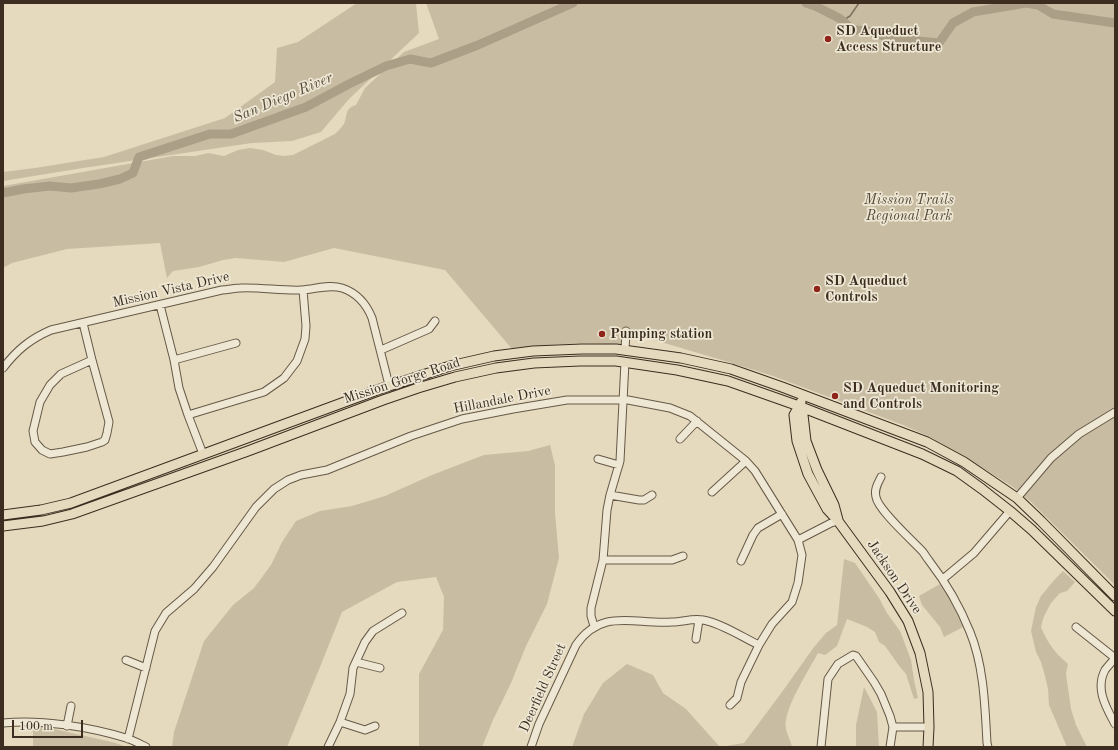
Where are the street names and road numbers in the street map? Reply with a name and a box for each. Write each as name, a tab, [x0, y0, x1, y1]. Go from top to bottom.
street label: Mission Vista Drive	[111, 268, 231, 312]
street label: Mission Gorge Road	[342, 354, 462, 408]
street label: Hillandale Drive	[452, 382, 552, 418]
street label: Jackson Drive	[863, 537, 925, 617]
street label: Deerfield Street	[516, 641, 570, 735]

